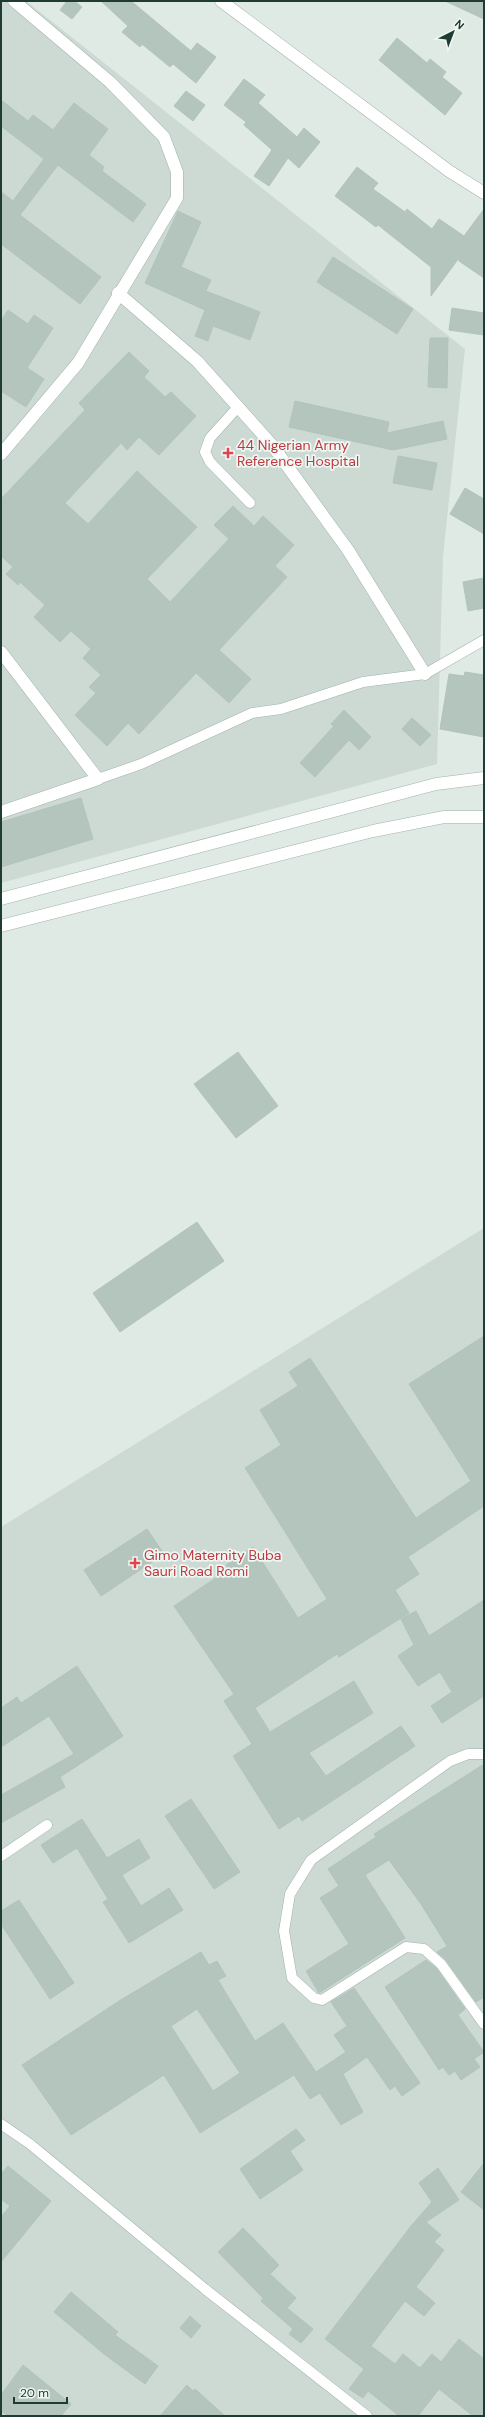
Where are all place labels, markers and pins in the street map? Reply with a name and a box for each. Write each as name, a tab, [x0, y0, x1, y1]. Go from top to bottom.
place label: 44 Nigerian Army Reference Hospital	[237, 436, 359, 470]
marker: 44 Nigerian Army Reference Hospital	[222, 447, 234, 459]
place label: Gimo Maternity Buba Sauri Road Romi	[144, 1546, 281, 1580]
marker: Gimo Maternity Buba Sauri Road Romi	[129, 1557, 141, 1569]

